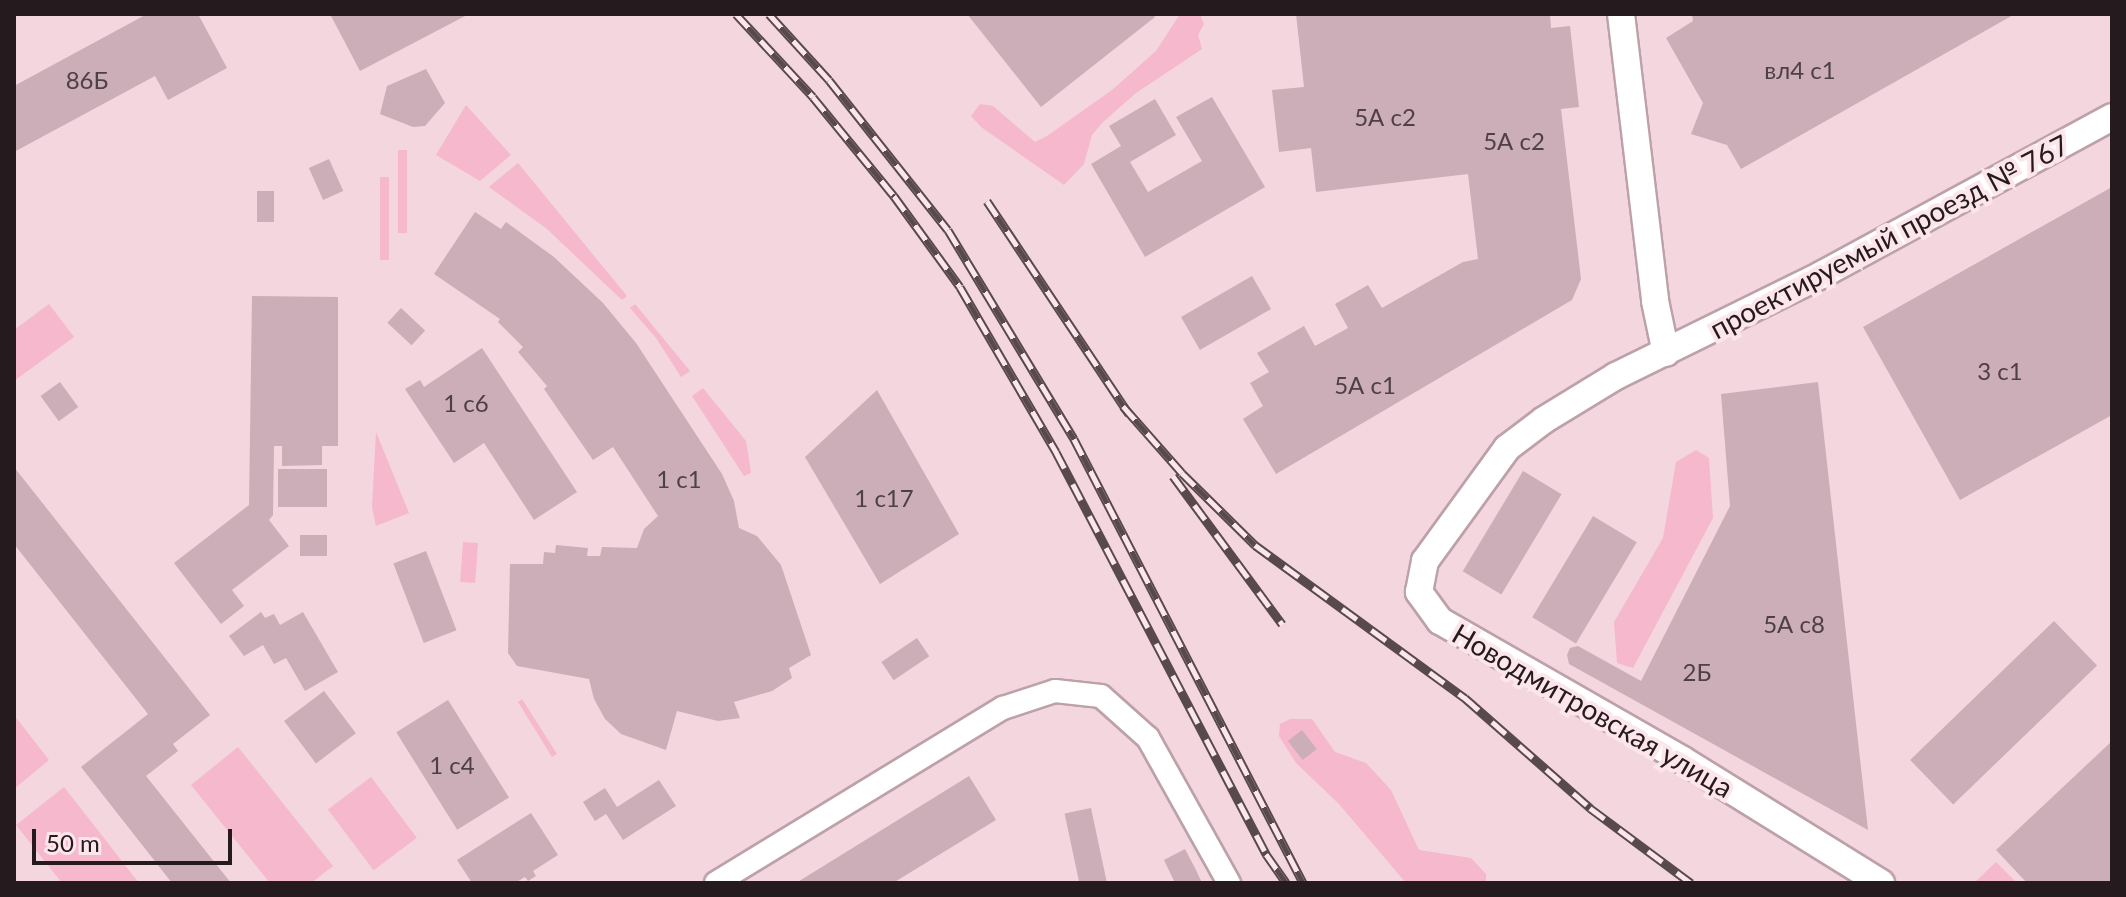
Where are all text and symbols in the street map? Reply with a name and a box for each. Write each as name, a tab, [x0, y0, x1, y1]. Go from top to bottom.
house number: вл4 с1	[1764, 56, 1836, 84]
house number: 86Б	[66, 66, 108, 94]
house number: 5А с2	[1354, 103, 1416, 131]
house number: 5А с2	[1483, 127, 1545, 155]
street label: проектируемый проезд № 767	[1704, 127, 2074, 345]
house number: 3 с1	[1977, 357, 2023, 385]
house number: 5А с1	[1334, 371, 1396, 399]
house number: 1 с6	[443, 389, 489, 417]
house number: 1 с1	[656, 465, 702, 493]
house number: 1 с17	[854, 484, 914, 512]
house number: 5А с8	[1763, 610, 1825, 638]
street label: Новодмитровская улица	[1447, 616, 1739, 804]
house number: 2Б	[1683, 658, 1711, 686]
house number: 1 с4	[429, 751, 475, 779]
scale bar	[36, 813, 236, 863]
text: 50 m	[46, 828, 100, 857]

